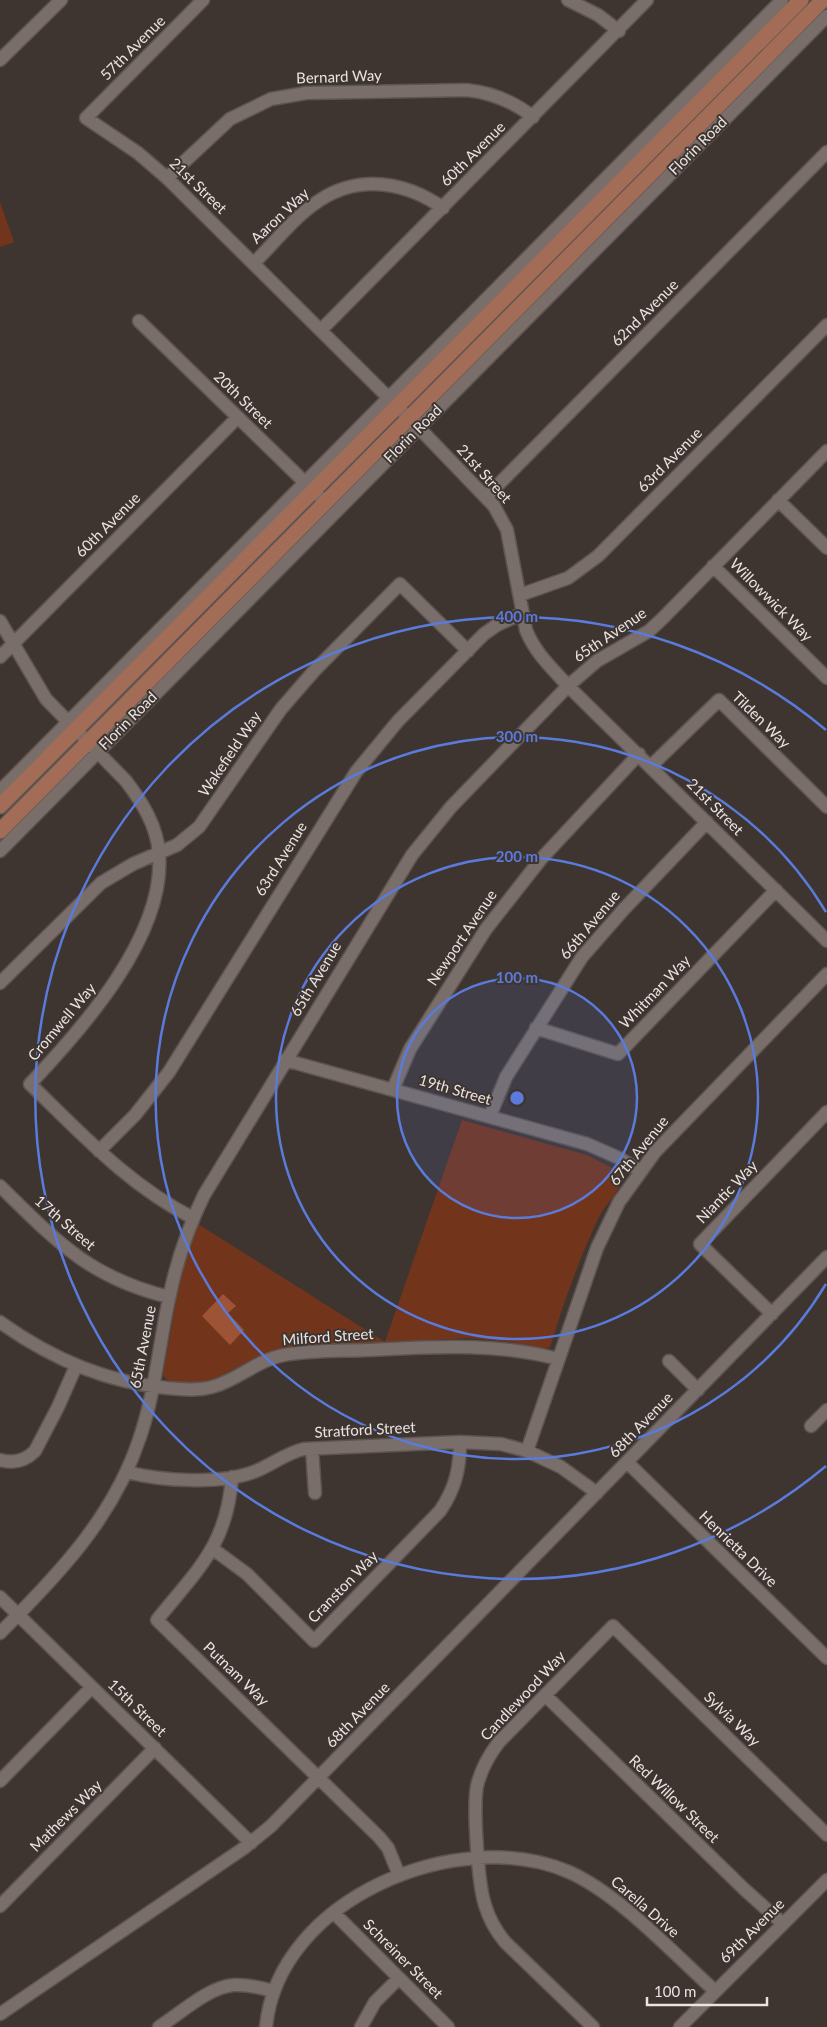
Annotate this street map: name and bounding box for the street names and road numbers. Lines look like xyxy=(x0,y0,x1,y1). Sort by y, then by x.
street label: 57th Avenue xyxy=(96,11,168,83)
street label: Bernard Way xyxy=(296,66,382,86)
street label: Florin Road xyxy=(664,112,730,178)
street label: 60th Avenue xyxy=(436,117,508,189)
street label: 21st Street xyxy=(166,154,232,217)
street label: Aaron Way xyxy=(246,184,312,247)
street label: 62nd Avenue xyxy=(607,275,682,349)
street label: 20th Street xyxy=(211,367,277,432)
street label: Florin Road xyxy=(379,400,445,466)
street label: 63rd Avenue xyxy=(633,423,705,495)
street label: 21st Street xyxy=(454,440,516,507)
street label: 60th Avenue xyxy=(71,488,143,560)
street label: Willowwick Way xyxy=(727,554,817,645)
street label: 65th Avenue xyxy=(570,603,649,665)
street label: Florin Road xyxy=(94,687,160,753)
street label: Tilden Way xyxy=(729,687,795,752)
street label: Wakefield Way xyxy=(194,707,264,799)
street label: 21st Street xyxy=(684,774,748,839)
street label: 63rd Avenue xyxy=(250,818,310,899)
street label: Newport Avenue xyxy=(423,886,500,989)
street label: 66th Avenue xyxy=(555,886,623,962)
street label: 65th Avenue xyxy=(286,938,345,1019)
street label: Whitman Way xyxy=(615,951,694,1031)
street label: Cromwell Way xyxy=(24,979,99,1064)
street label: 19th Street xyxy=(417,1070,494,1108)
street label: 67th Avenue xyxy=(605,1112,672,1189)
street label: Niantic Way xyxy=(692,1156,761,1226)
street label: 17th Street xyxy=(32,1191,100,1254)
street label: 65th Avenue xyxy=(125,1304,159,1390)
street label: Milford Street xyxy=(282,1324,375,1348)
street label: 68th Avenue xyxy=(605,1388,676,1461)
street label: Stratford Street xyxy=(314,1417,417,1441)
street label: Henrietta Drive xyxy=(696,1506,782,1590)
street label: Cranston Way xyxy=(303,1546,381,1626)
street label: Putnam Way xyxy=(200,1638,273,1709)
street label: Candlewood Way xyxy=(476,1647,569,1744)
street label: 15th Street xyxy=(105,1675,171,1740)
street label: 68th Avenue xyxy=(322,1678,393,1751)
street label: Sylvia Way xyxy=(701,1687,765,1750)
street label: Red Willow Street xyxy=(626,1751,724,1846)
street label: Mathews Way xyxy=(26,1775,105,1855)
street label: Carella Drive xyxy=(608,1872,684,1941)
street label: 69th Avenue xyxy=(715,1894,787,1966)
street label: Schreiner Street xyxy=(360,1915,448,2002)

